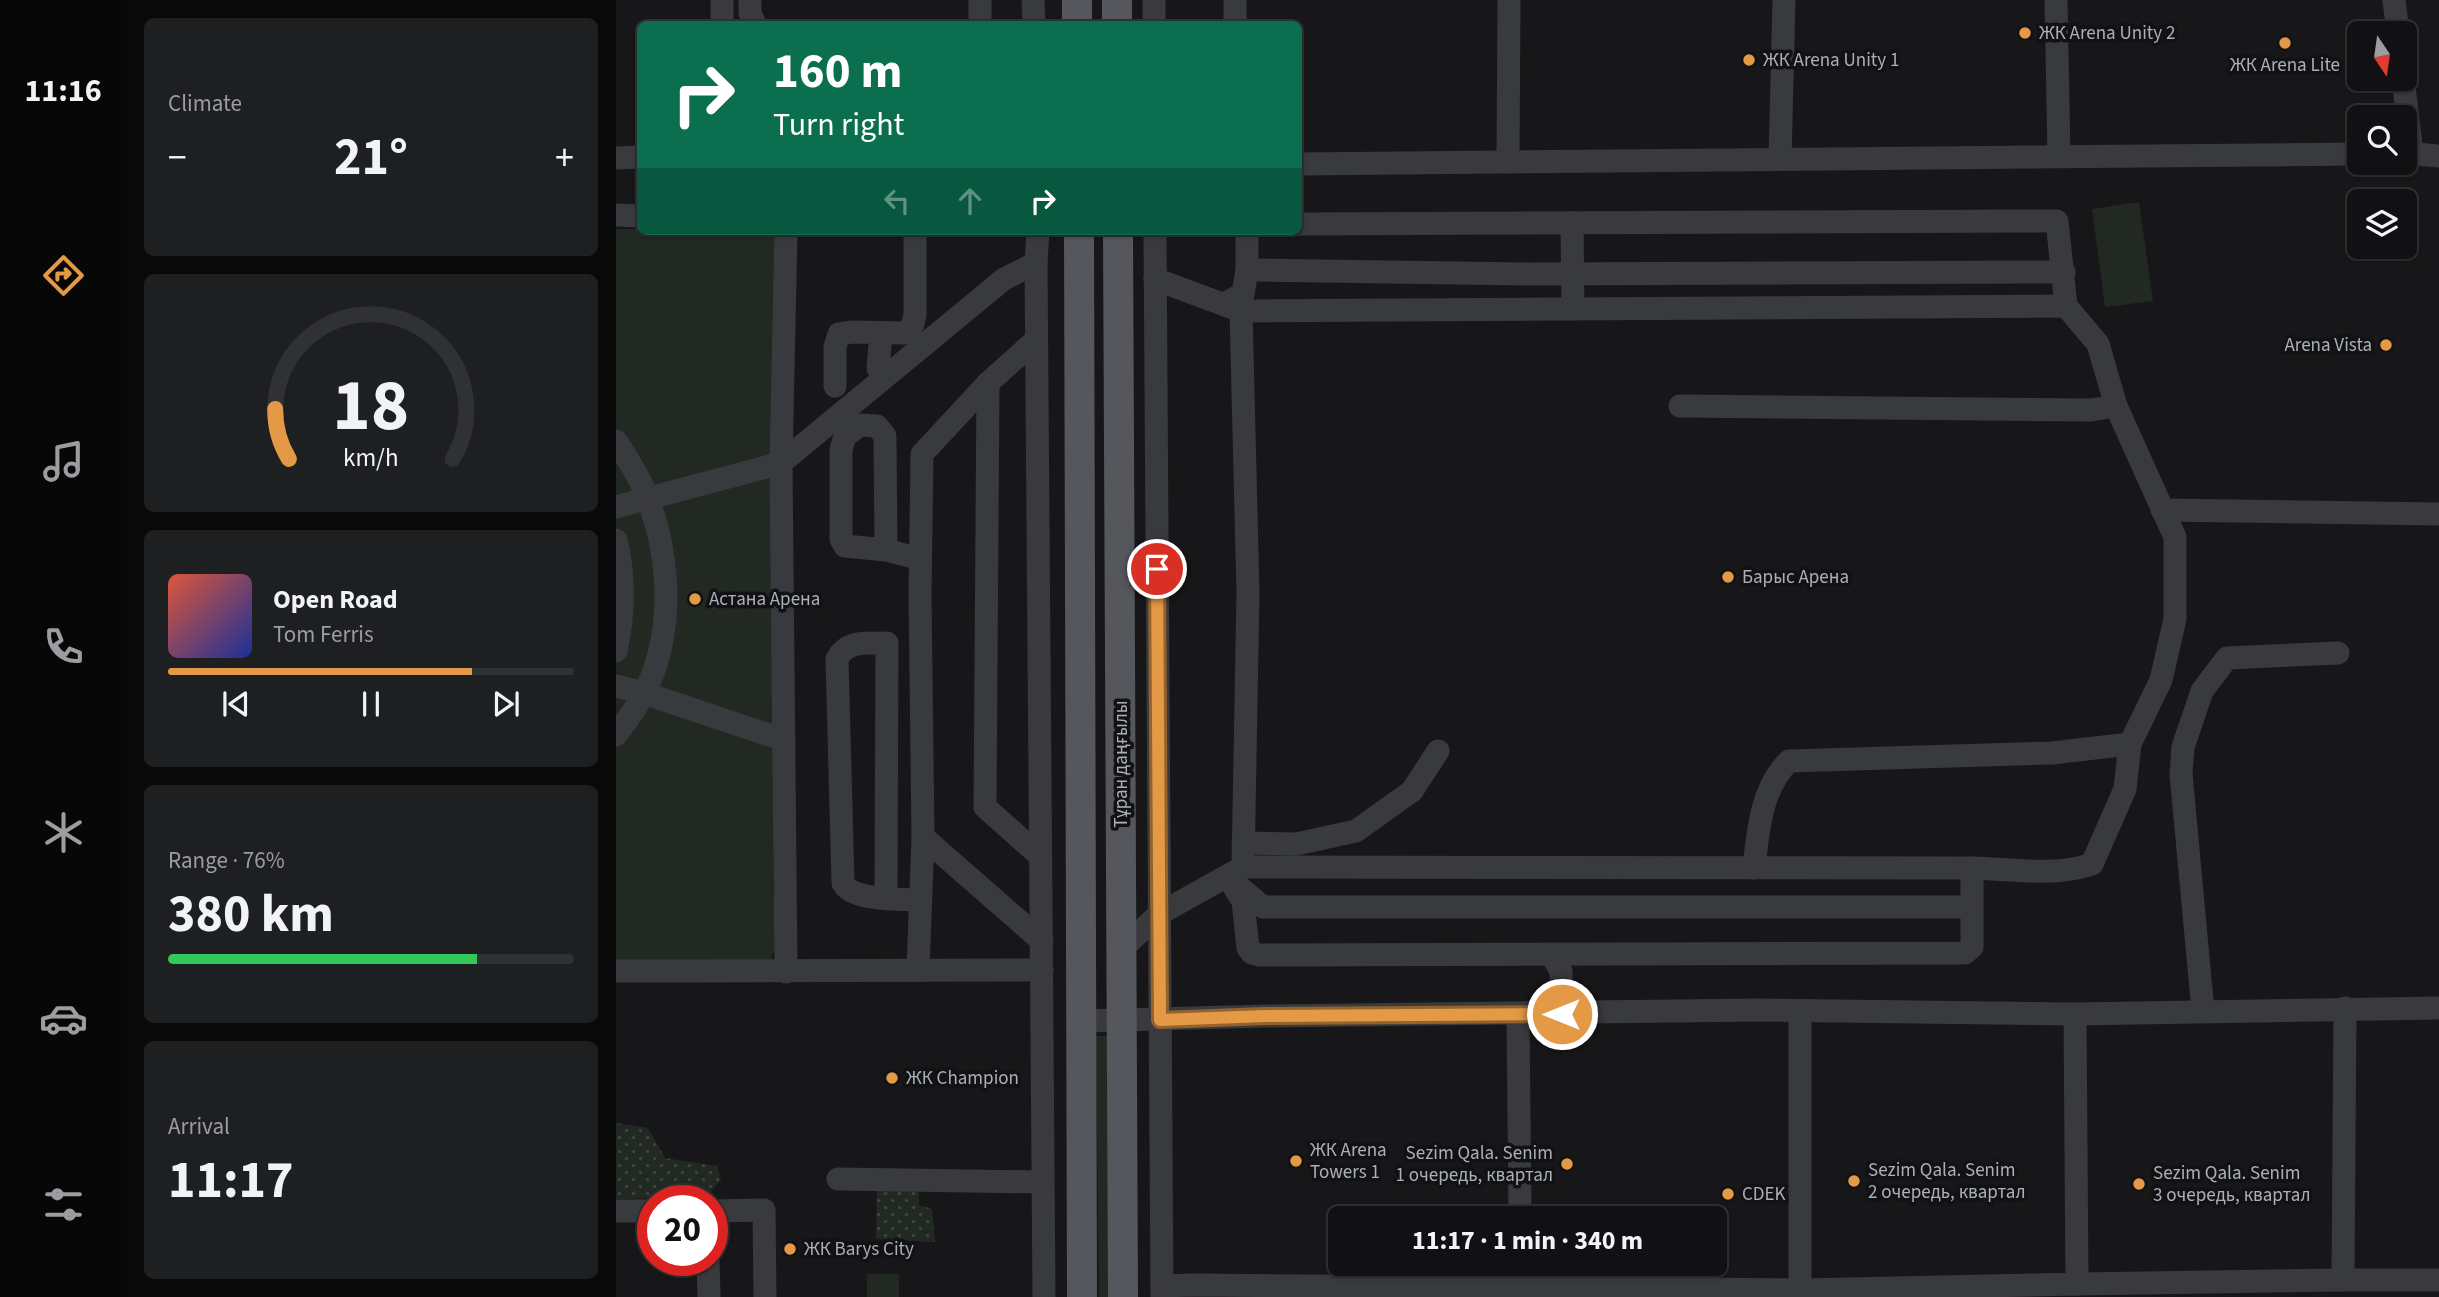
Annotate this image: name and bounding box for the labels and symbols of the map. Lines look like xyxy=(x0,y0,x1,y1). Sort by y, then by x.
place label: ЖК Arena Unity 2 xyxy=(2039,20,2175,47)
north arrow xyxy=(2347,21,2417,91)
marker: ЖК Arena Unity 2 xyxy=(2017,25,2033,41)
marker: ЖК Arena Lite xyxy=(2277,35,2293,51)
place label: ЖК Arena Unity 1 xyxy=(1763,47,1899,74)
marker: ЖК Arena Unity 1 xyxy=(1741,52,1757,68)
place label: ЖК Arena Lite xyxy=(2230,52,2340,79)
place label: Arena Vista xyxy=(2284,332,2372,359)
marker: Arena Vista xyxy=(2378,337,2394,353)
pin xyxy=(1127,539,1187,599)
place label: Барыс Арена xyxy=(1742,564,1849,591)
marker: Барыс Арена xyxy=(1720,569,1736,585)
place label: Астана Арена xyxy=(709,586,820,613)
marker: Астана Арена xyxy=(687,591,703,607)
street label: Тұран даңғылы xyxy=(1108,700,1135,828)
position arrow xyxy=(1525,977,1599,1051)
place label: ЖК Champion xyxy=(906,1065,1019,1092)
marker: ЖК Champion xyxy=(884,1070,900,1086)
place label: ЖК Arena Towers 1 xyxy=(1310,1137,1387,1186)
place label: Sezim Qala. Senim 1 очередь, квартал xyxy=(1396,1140,1553,1189)
marker: ЖК Arena Towers 1 xyxy=(1288,1153,1304,1169)
marker: Sezim Qala. Senim 1 очередь, квартал xyxy=(1559,1156,1575,1172)
place label: Sezim Qala. Senim 2 очередь, квартал xyxy=(1868,1157,2026,1206)
place label: Sezim Qala. Senim 3 очередь, квартал xyxy=(2153,1160,2311,1209)
marker: Sezim Qala. Senim 2 очередь, квартал xyxy=(1846,1173,1862,1189)
marker: Sezim Qala. Senim 3 очередь, квартал xyxy=(2131,1176,2147,1192)
place label: CDEK xyxy=(1742,1181,1786,1208)
speed limit sign: 20 xyxy=(637,1185,728,1276)
marker: CDEK xyxy=(1720,1186,1736,1202)
place label: ЖК Barys City xyxy=(804,1236,914,1263)
marker: ЖК Barys City xyxy=(782,1241,798,1257)

